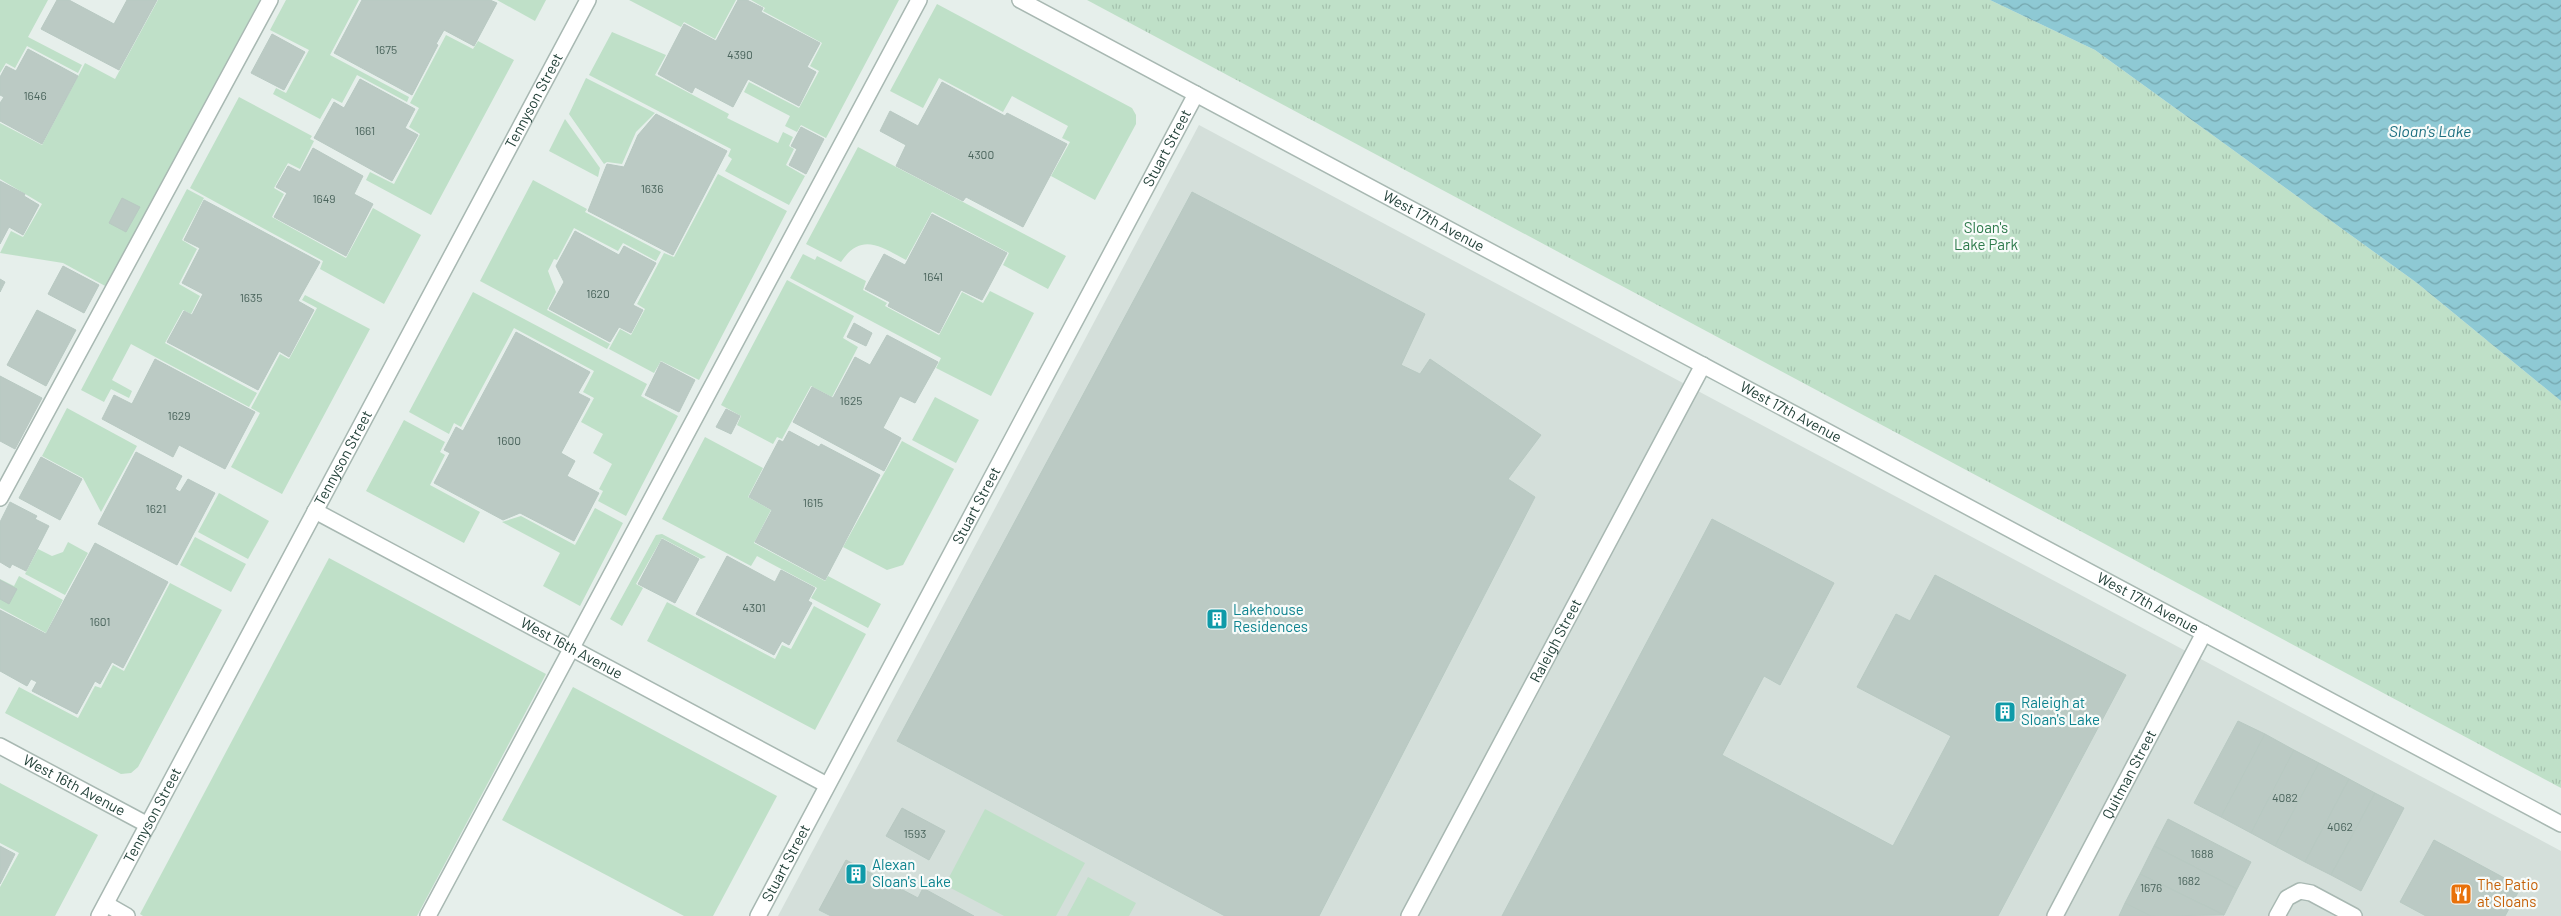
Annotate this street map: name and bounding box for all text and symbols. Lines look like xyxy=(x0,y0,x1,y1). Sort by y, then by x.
house number: 1675 xyxy=(375,42,397,56)
house number: 4390 xyxy=(727,47,753,61)
street label: Tennyson Street xyxy=(500,50,566,151)
house number: 1646 xyxy=(23,88,47,102)
street label: Stuart Street xyxy=(1138,106,1194,190)
water label: Sloan's Lake xyxy=(2389,121,2471,140)
house number: 1661 xyxy=(355,123,375,137)
house number: 4300 xyxy=(968,147,994,161)
house number: 1636 xyxy=(641,181,663,195)
street label: West 17th Avenue xyxy=(1380,186,1488,255)
house number: 1649 xyxy=(312,191,336,205)
park label: Sloan's Lake Park xyxy=(1954,218,2018,253)
house number: 1641 xyxy=(923,269,943,283)
house number: 1620 xyxy=(586,286,610,300)
house number: 1635 xyxy=(240,290,262,304)
street label: West 17th Avenue xyxy=(1737,377,1845,446)
house number: 1625 xyxy=(840,393,862,407)
street label: Tennyson Street xyxy=(310,407,375,508)
house number: 1629 xyxy=(167,408,191,422)
house number: 1600 xyxy=(497,433,521,447)
street label: Stuart Street xyxy=(948,463,1004,547)
house number: 1615 xyxy=(803,495,823,509)
house number: 1621 xyxy=(146,501,166,515)
street label: West 17th Avenue xyxy=(2094,568,2202,637)
street label: Raleigh Street xyxy=(1525,595,1585,685)
house number: 4301 xyxy=(742,600,766,614)
place label: Lakehouse Residences xyxy=(1233,600,1308,635)
building icon: Lakehouse Residences xyxy=(1205,607,1229,631)
street label: West 16th Avenue xyxy=(518,613,626,682)
house number: 1601 xyxy=(89,614,111,628)
place label: Raleigh at Sloan's Lake xyxy=(2021,693,2100,728)
building icon: Raleigh at Sloan's Lake xyxy=(1993,700,2017,724)
street label: Quitman Street xyxy=(2098,726,2159,822)
street label: West 16th Avenue xyxy=(20,750,129,819)
street label: Tennyson Street xyxy=(119,764,185,866)
house number: 4082 xyxy=(2272,790,2298,804)
house number: 4062 xyxy=(2327,819,2353,833)
street label: Stuart Street xyxy=(757,821,813,904)
house number: 1593 xyxy=(904,826,926,840)
house number: 1688 xyxy=(2191,846,2213,860)
place label: Alexan Sloan's Lake xyxy=(872,855,951,890)
building icon: Alexan Sloan's Lake xyxy=(844,862,868,886)
house number: 1682 xyxy=(2177,873,2201,887)
place label: The Patio at Sloans xyxy=(2477,875,2538,910)
house number: 1676 xyxy=(2140,880,2162,894)
restaurant icon: The Patio at Sloans xyxy=(2449,882,2473,906)

